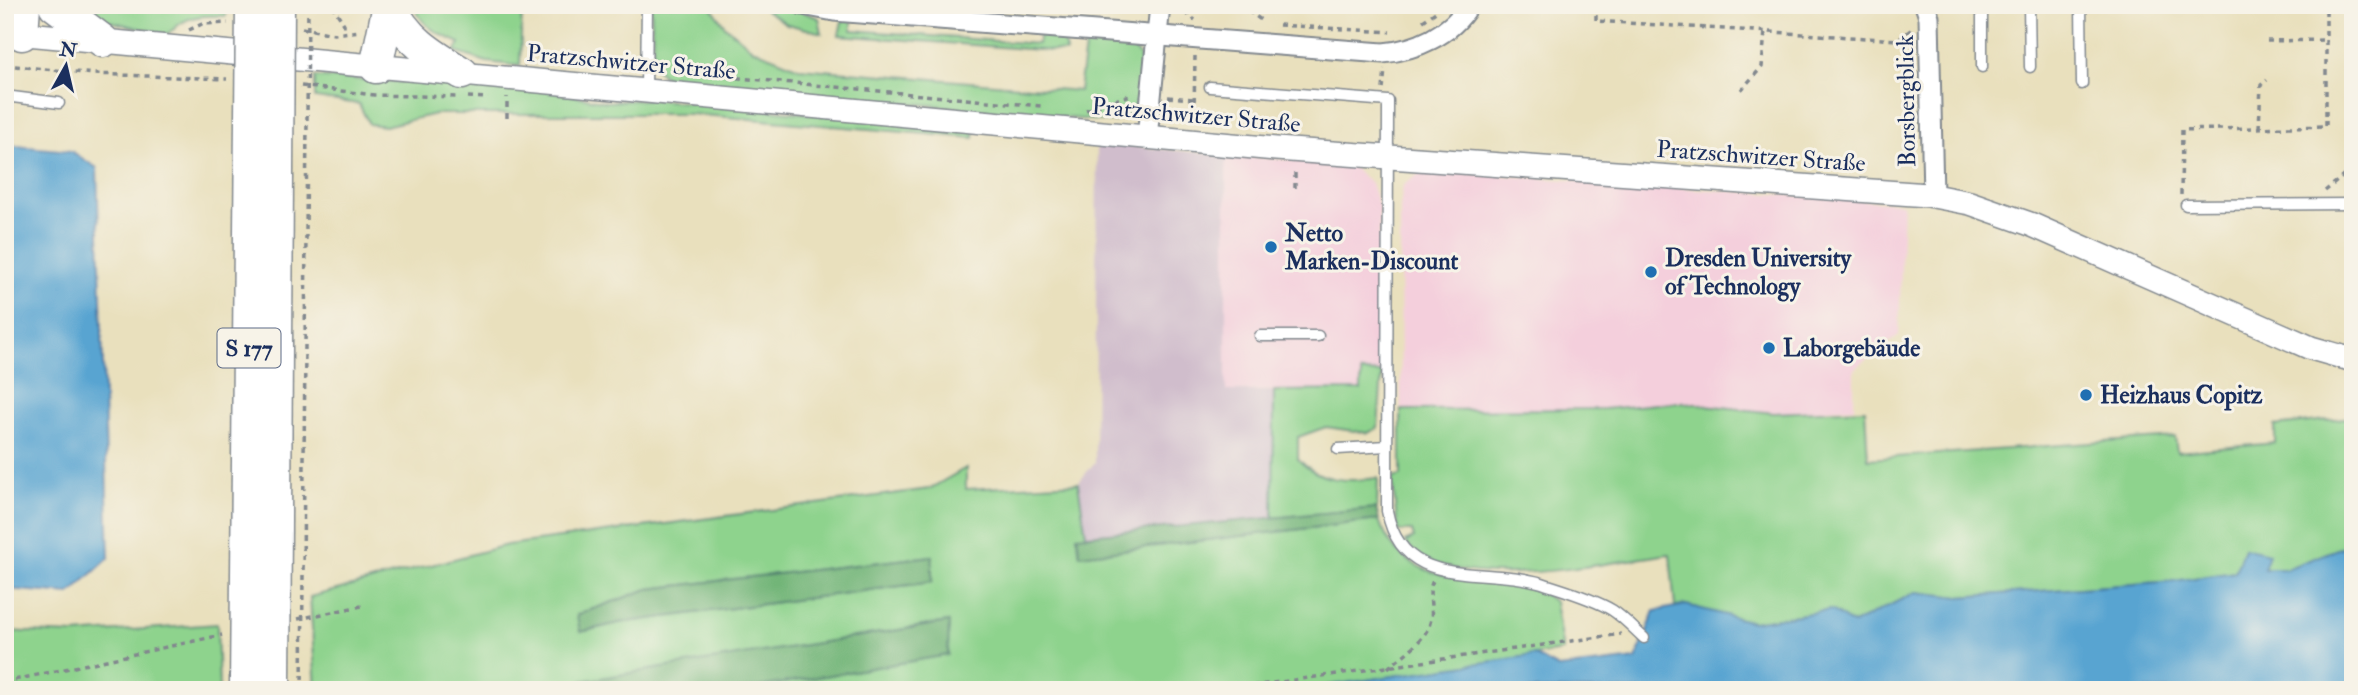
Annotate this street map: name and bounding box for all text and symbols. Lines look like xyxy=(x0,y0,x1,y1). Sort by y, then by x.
north arrow xyxy=(32,32,102,102)
street label: Borsbergblick xyxy=(1890,34,1923,167)
text: N xyxy=(57,37,79,63)
street label: Pratzschwitzer Straße xyxy=(525,38,737,87)
street label: Pratzschwitzer Straße xyxy=(1090,91,1302,140)
street label: Pratzschwitzer Straße xyxy=(1655,134,1867,179)
place label: Netto Marken-Discount xyxy=(1284,218,1458,277)
marker: Netto Marken-Discount xyxy=(1263,239,1279,255)
place label: Dresden University of Technology xyxy=(1665,243,1853,302)
marker: Dresden University of Technology xyxy=(1643,264,1659,280)
road number: S 177 xyxy=(218,328,280,368)
place label: Laborgebäude xyxy=(1783,333,1920,364)
marker: Laborgebäude xyxy=(1761,340,1777,356)
place label: Heizhaus Copitz xyxy=(2100,380,2263,411)
marker: Heizhaus Copitz xyxy=(2078,387,2094,403)

